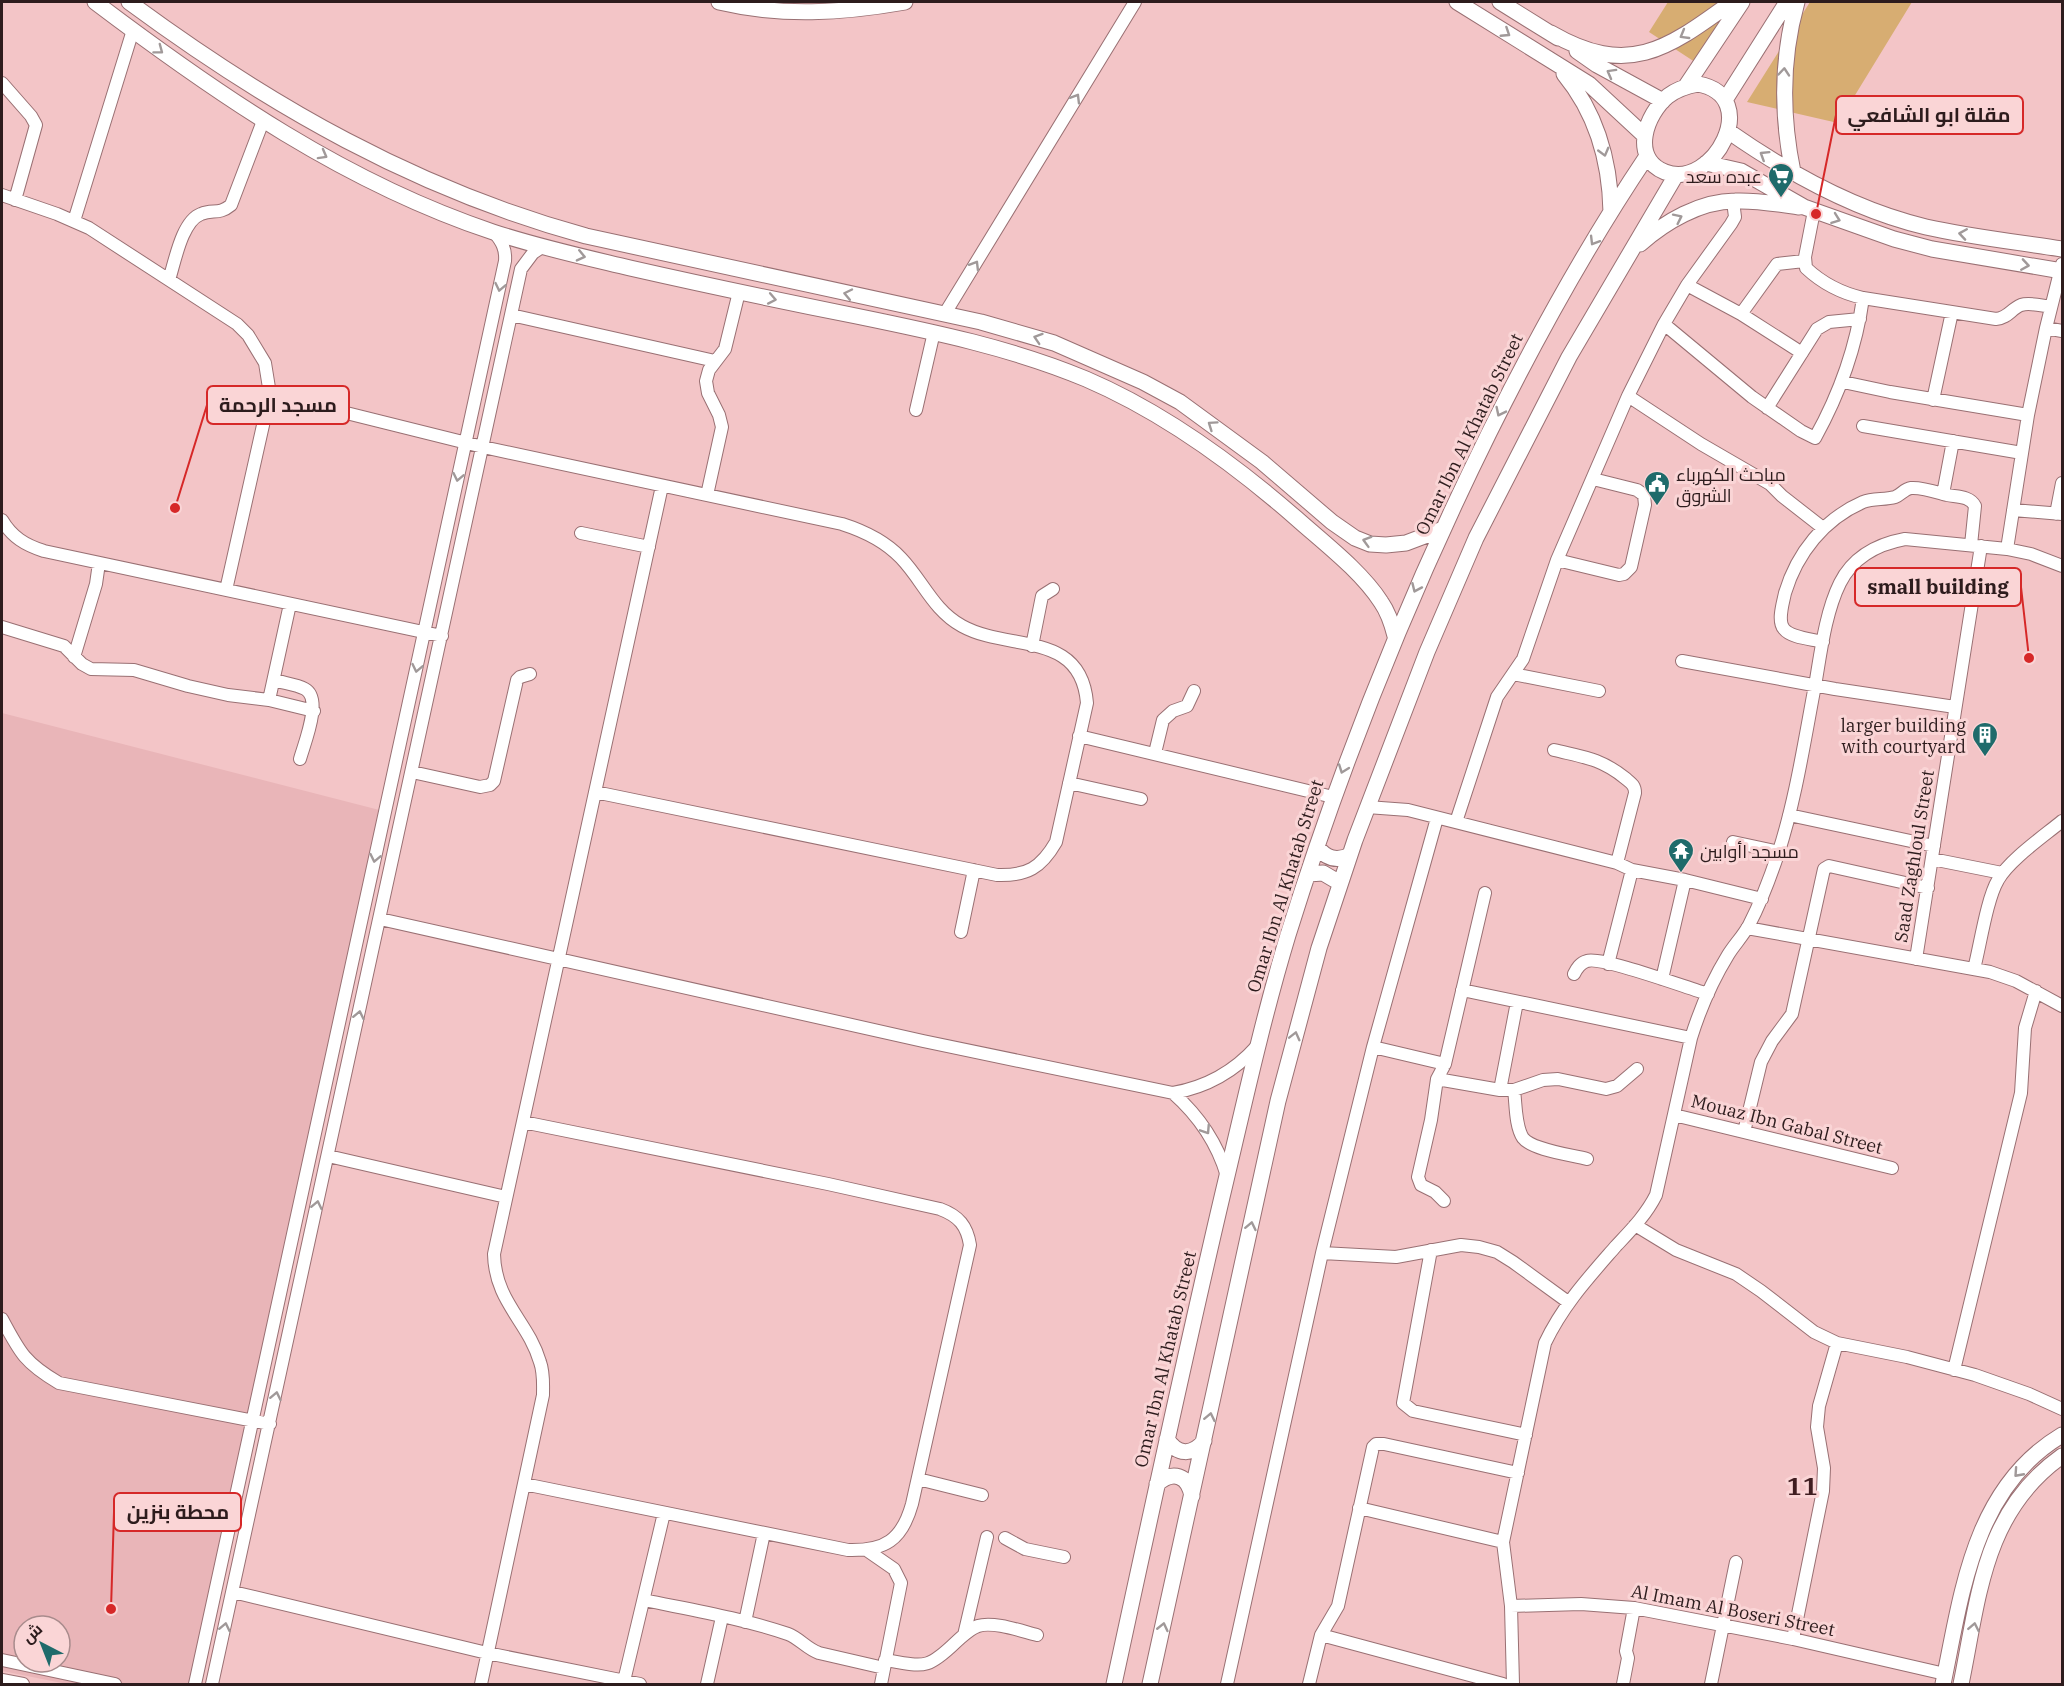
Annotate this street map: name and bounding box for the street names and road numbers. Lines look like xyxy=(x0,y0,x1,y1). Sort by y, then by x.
street label: Omar Ibn Al Khatab Street xyxy=(1410,329,1528,539)
street label: Saad Zaghloul Street xyxy=(1889,768,1939,944)
street label: Omar Ibn Al Khatab Street xyxy=(1242,777,1328,995)
street label: Mouaz Ibn Gabal Street xyxy=(1689,1089,1885,1159)
street label: Omar Ibn Al Khatab Street xyxy=(1129,1248,1201,1470)
street label: Al Imam Al Boseri Street xyxy=(1629,1579,1837,1641)

